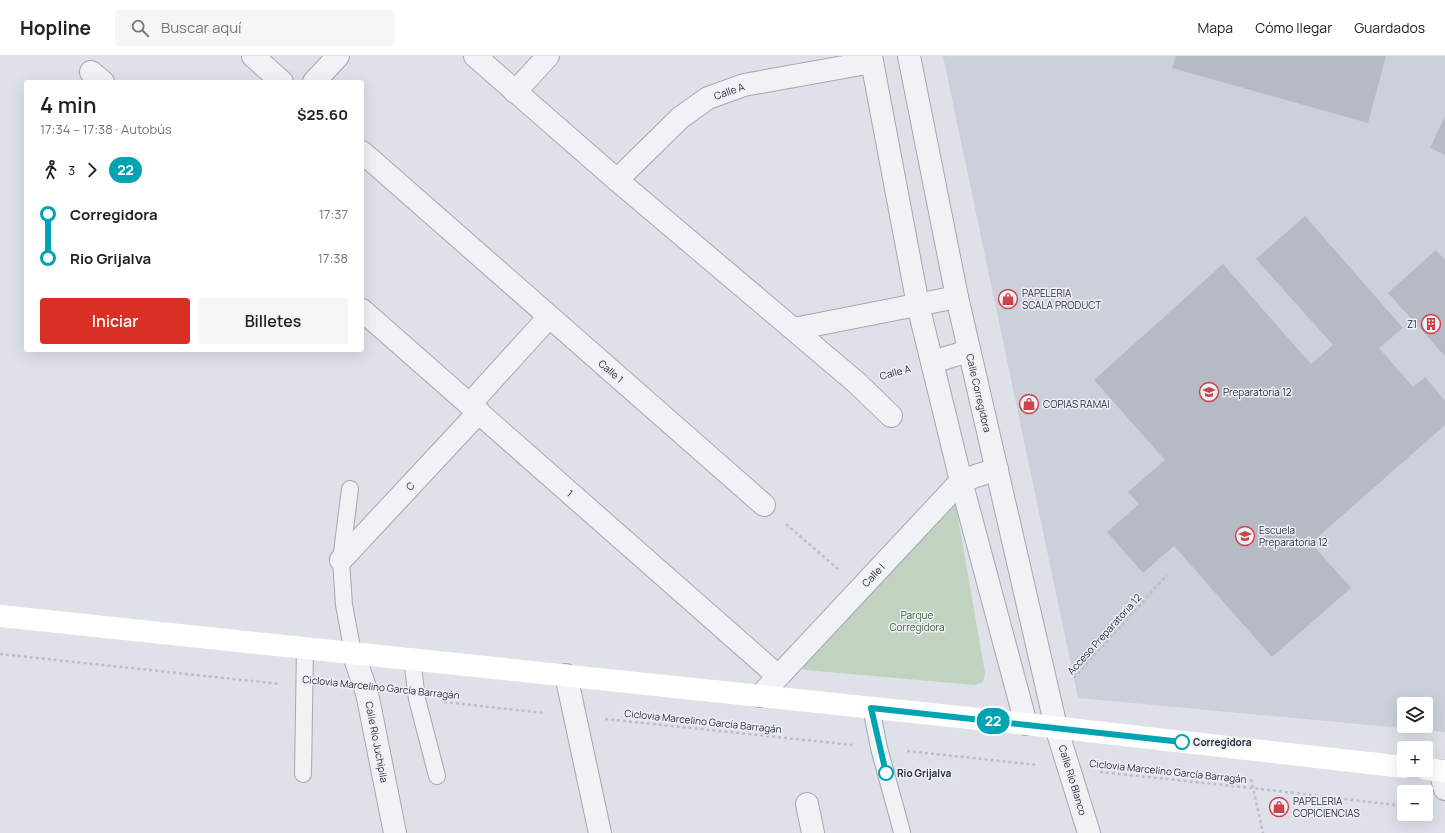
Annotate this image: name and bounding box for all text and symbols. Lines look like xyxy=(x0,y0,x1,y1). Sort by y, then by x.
search box xyxy=(115,10,395,46)
text: Hopline xyxy=(20,15,91,41)
icon: search xyxy=(129,17,151,39)
text: Buscar aquí xyxy=(161,17,242,38)
text: Mapa xyxy=(1198,18,1233,37)
text: Cómo llegar xyxy=(1255,18,1332,37)
text: Guardados xyxy=(1354,18,1425,37)
street label: Calle A xyxy=(712,79,747,103)
text: 4 min xyxy=(40,90,96,120)
text: $25.60 xyxy=(297,104,348,125)
text: 17:34 – 17:38 · Autobús xyxy=(40,120,172,138)
icon: walk xyxy=(40,159,62,181)
icon: forward xyxy=(81,159,103,181)
text: 22 xyxy=(117,160,134,179)
text: 3 xyxy=(68,161,75,179)
text: Corregidora xyxy=(70,204,158,225)
text: 17:37 xyxy=(319,205,348,223)
text: Rio Grijalva xyxy=(70,248,151,269)
text: 17:38 xyxy=(318,249,348,267)
place label: PAPELERIA SCALA PRODUCT xyxy=(1022,286,1101,312)
shop icon: PAPELERIA SCALA PRODUCT xyxy=(997,288,1019,310)
button: Iniciar xyxy=(40,298,190,344)
button: Billetes xyxy=(198,298,348,344)
building icon: Z1 xyxy=(1420,313,1442,335)
place label: Z1 xyxy=(1407,317,1417,331)
street label: Calle Corregidora xyxy=(963,352,995,434)
street label: Calle 1 xyxy=(595,356,627,386)
street label: Calle A xyxy=(878,361,913,383)
school or university icon: Preparatoria 12 xyxy=(1198,381,1220,403)
place label: Preparatoria 12 xyxy=(1223,385,1292,399)
shop icon: COPIAS RAMAI xyxy=(1018,393,1040,415)
place label: COPIAS RAMAI xyxy=(1043,397,1110,411)
street label: C xyxy=(402,479,418,493)
street label: 1 xyxy=(564,486,576,500)
place label: Escuela Preparatoria 12 xyxy=(1259,523,1328,549)
school or university icon: Escuela Preparatoria 12 xyxy=(1234,525,1256,547)
street label: Calle I xyxy=(858,560,888,590)
street label: Acceso Preparatoria 12 xyxy=(1064,590,1144,678)
park label: Parque Corregidora xyxy=(889,608,945,634)
street label: Ciclovia Marcelino García Barragán xyxy=(302,672,460,702)
map controls xyxy=(1397,697,1433,821)
button: layers xyxy=(1397,697,1433,733)
street label: Calle Río Juchipila xyxy=(362,700,392,784)
street label: Ciclovia Marcelino García Barragán xyxy=(624,706,782,736)
line badge: 22 xyxy=(975,708,1011,734)
text: 22 xyxy=(985,711,1001,730)
marker: Corregidora xyxy=(1174,734,1190,750)
place label: Corregidora xyxy=(1193,735,1252,749)
button: + xyxy=(1397,741,1433,777)
street label: Calle Río Blanco xyxy=(1056,743,1090,817)
street label: Ciclovia Marcelino García Barragán xyxy=(1089,756,1247,786)
marker: Rio Grijalva xyxy=(878,765,894,781)
place label: Rio Grijalva xyxy=(897,766,951,780)
button: − xyxy=(1397,785,1433,821)
place label: PAPELERIA COPICIENCIAS xyxy=(1293,794,1360,820)
shop icon: PAPELERIA COPICIENCIAS xyxy=(1268,796,1290,818)

